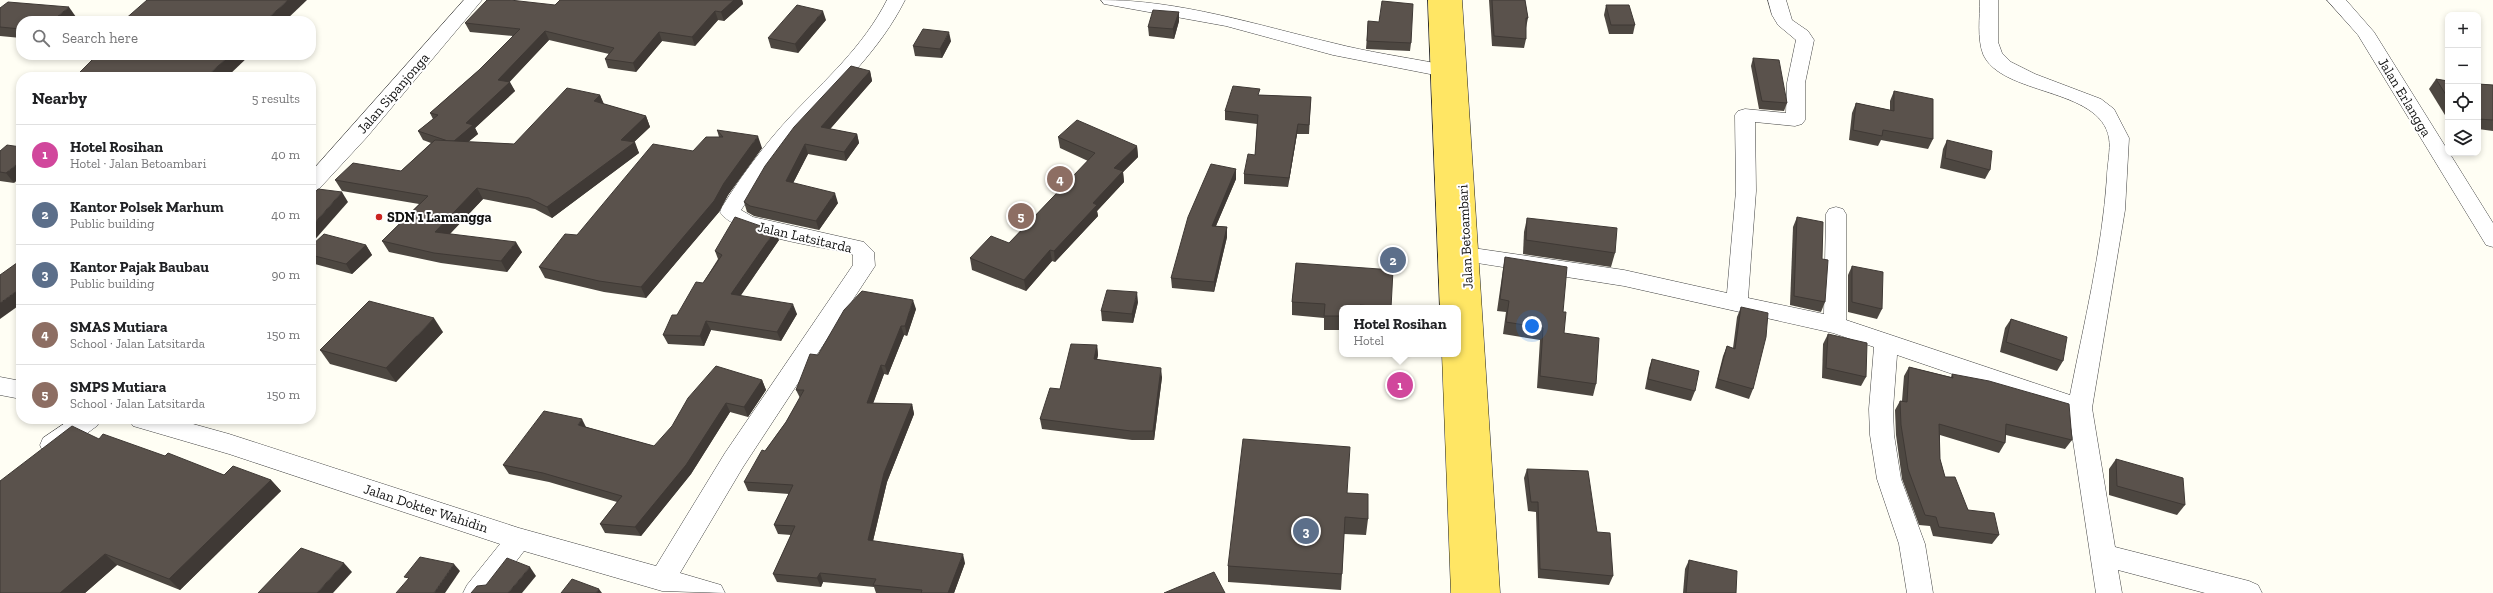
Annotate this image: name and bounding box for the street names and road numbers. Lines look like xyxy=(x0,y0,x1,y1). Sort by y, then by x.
street label: Jalan Sipanjonga xyxy=(354,49,433,137)
street label: Jalan Erlangga xyxy=(2374,55,2435,140)
street label: Jalan Betoambari xyxy=(1454,184,1477,290)
street label: Jalan Latsitarda xyxy=(756,218,854,257)
street label: Jalan Dokter Wahidin xyxy=(362,480,490,537)

